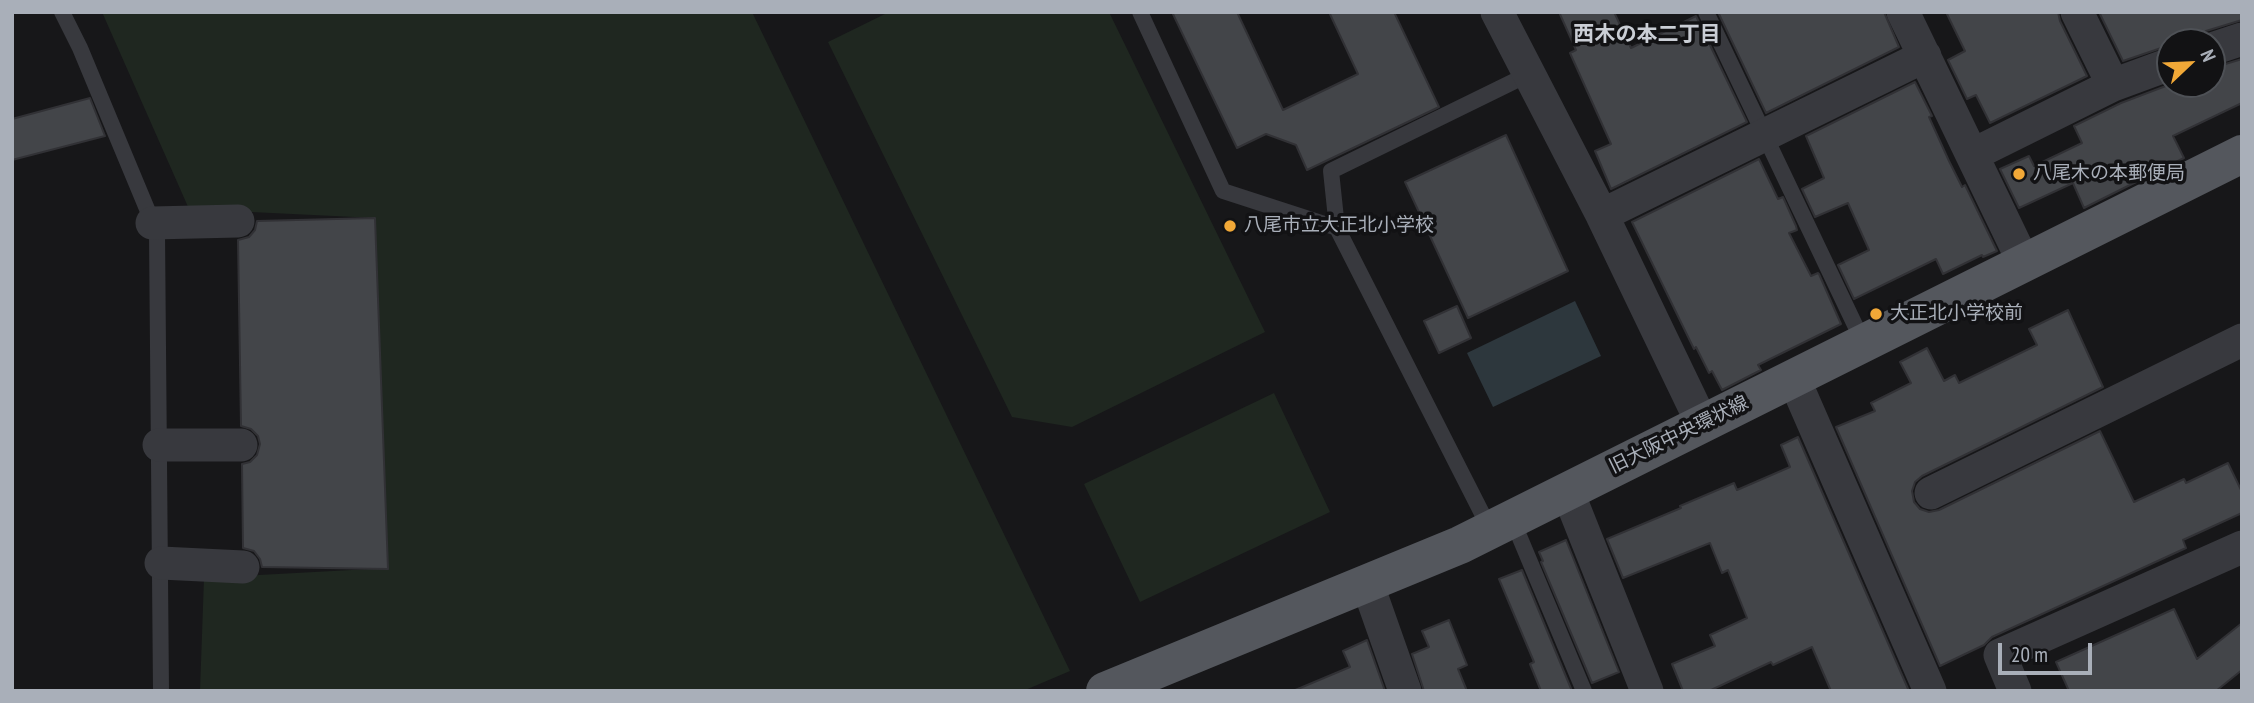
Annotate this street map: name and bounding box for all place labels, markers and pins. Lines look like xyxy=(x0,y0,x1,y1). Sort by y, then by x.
place label: 八尾木の本郵便局 xyxy=(2033,163,2185,185)
marker: 八尾木の本郵便局 xyxy=(2011,166,2027,182)
place label: 八尾市立大正北小学校 xyxy=(1244,215,1434,237)
marker: 八尾市立大正北小学校 xyxy=(1222,218,1238,234)
place label: 大正北小学校前 xyxy=(1890,303,2023,325)
marker: 大正北小学校前 xyxy=(1868,306,1884,322)

